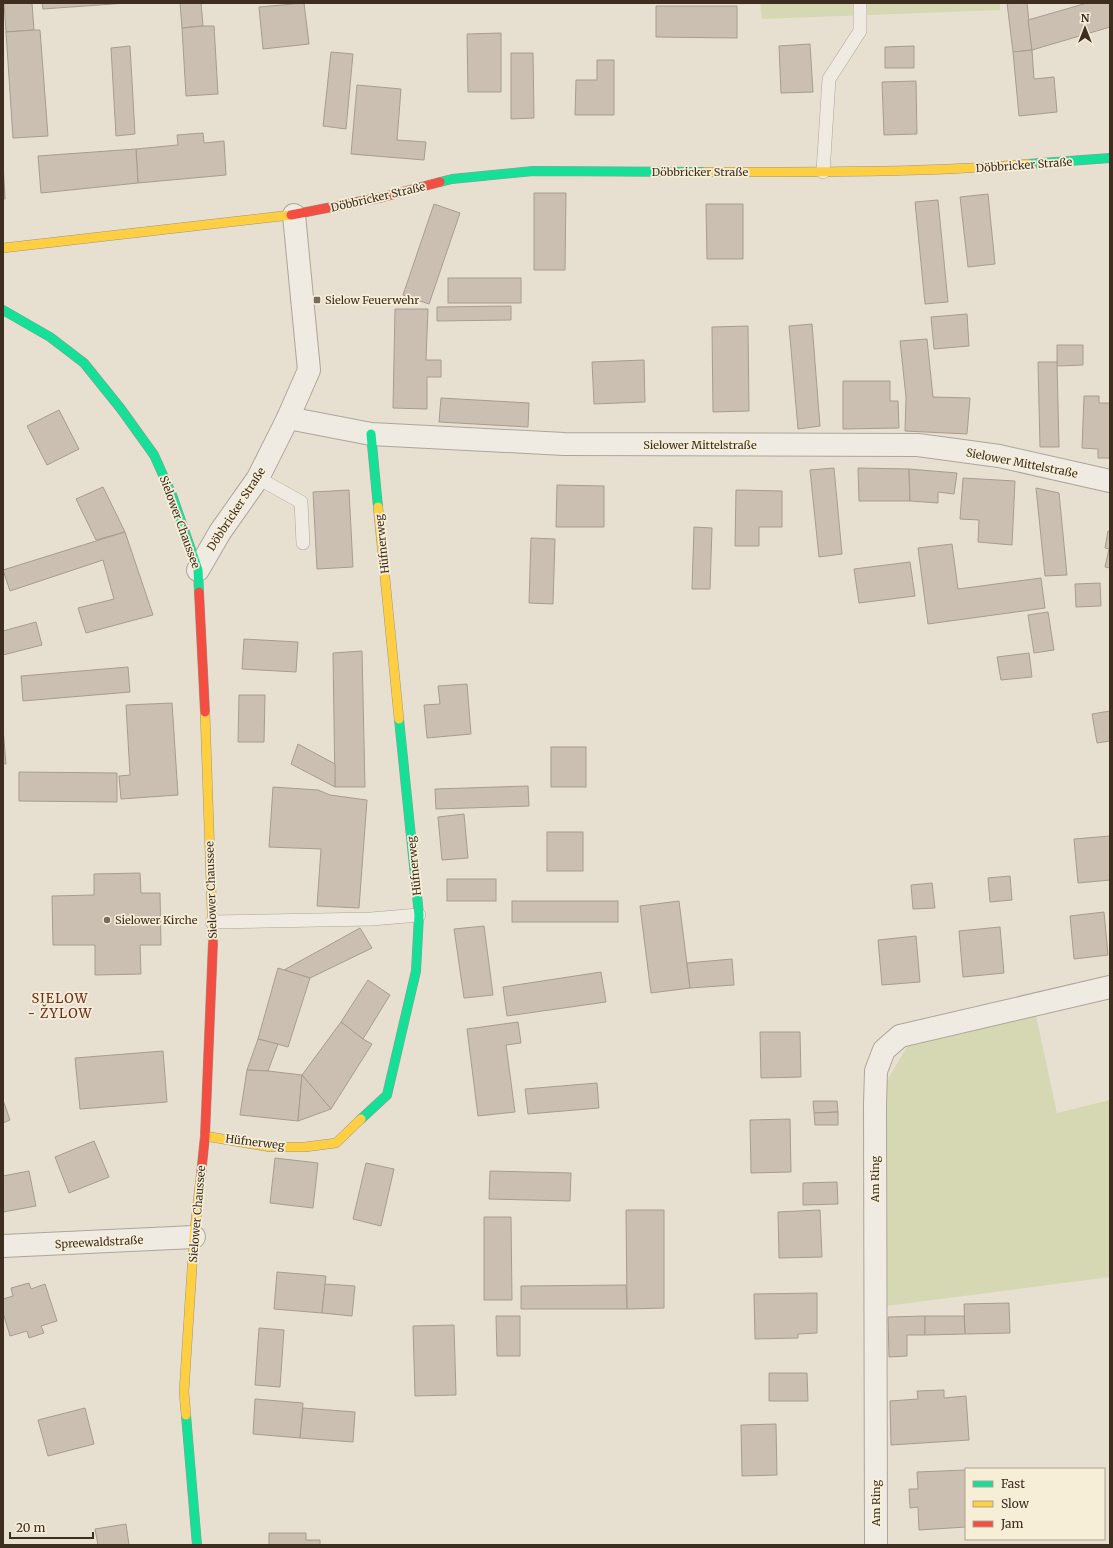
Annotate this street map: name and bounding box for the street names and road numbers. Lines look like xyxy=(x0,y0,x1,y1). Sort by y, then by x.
street label: Döbbricker Straße xyxy=(975,155,1073,175)
street label: Döbbricker Straße xyxy=(652,165,749,179)
street label: Döbbricker Straße xyxy=(329,179,427,215)
street label: Sielower Mittelstraße xyxy=(643,438,757,452)
street label: Sielower Mittelstraße xyxy=(965,445,1079,481)
street label: Döbbricker Straße xyxy=(204,464,268,553)
street label: Sielower Chaussee xyxy=(157,474,203,570)
street label: Hüfnerweg xyxy=(372,513,392,574)
street label: Hüfnerweg xyxy=(404,835,424,896)
street label: Sielower Chaussee xyxy=(202,841,220,939)
street label: Hüfnerweg xyxy=(225,1131,286,1153)
street label: Am Ring xyxy=(868,1155,882,1203)
street label: Sielower Chaussee xyxy=(186,1165,208,1263)
street label: Spreewaldstraße xyxy=(54,1233,144,1251)
street label: Am Ring xyxy=(869,1479,883,1527)

